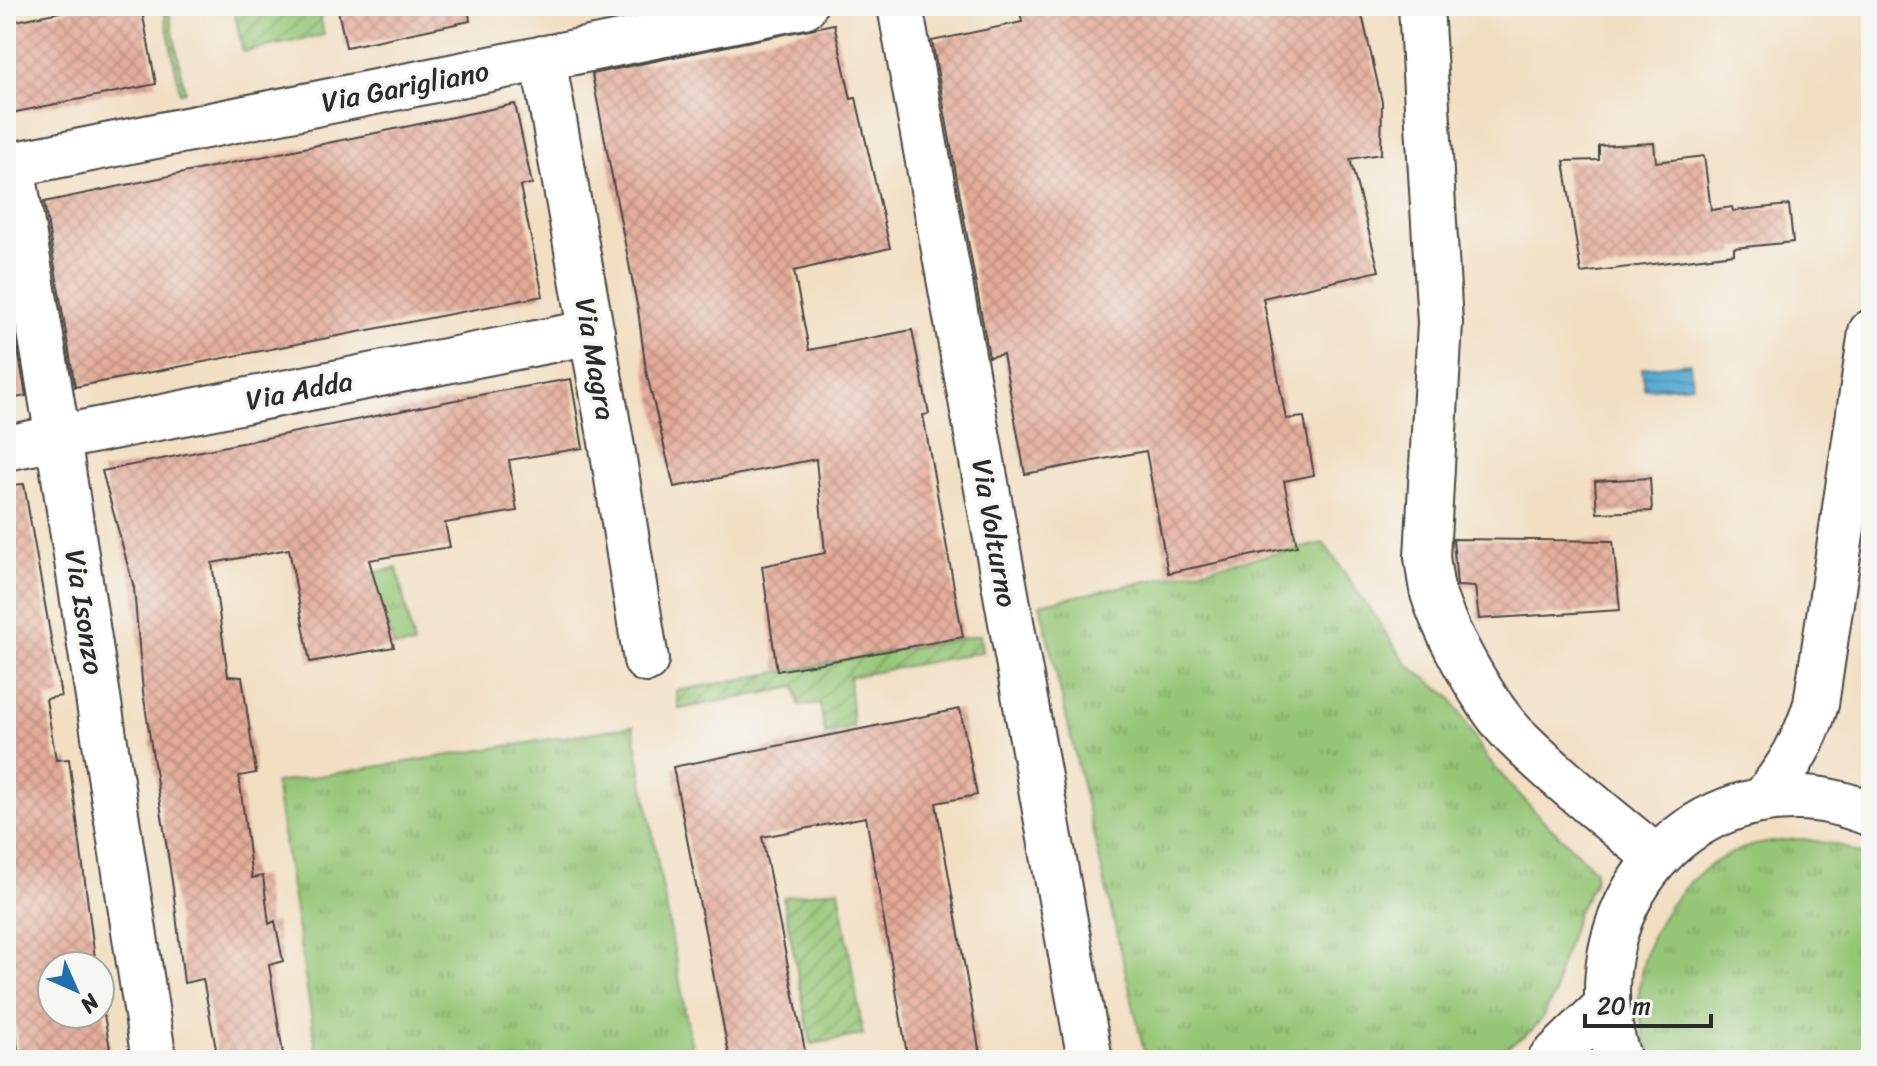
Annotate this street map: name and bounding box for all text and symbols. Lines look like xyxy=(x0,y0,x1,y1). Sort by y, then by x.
street label: Via Garigliano xyxy=(317,46,493,127)
street label: Via Magra xyxy=(561,294,630,424)
street label: Via Adda xyxy=(242,356,357,425)
street label: Via Volturno xyxy=(957,455,1032,611)
street label: Via Isonzo xyxy=(50,546,119,678)
north arrow xyxy=(36,950,116,1030)
scale bar xyxy=(1585,978,1711,1028)
text: N xyxy=(70,984,110,1023)
text: 20 m xyxy=(1597,985,1651,1027)

